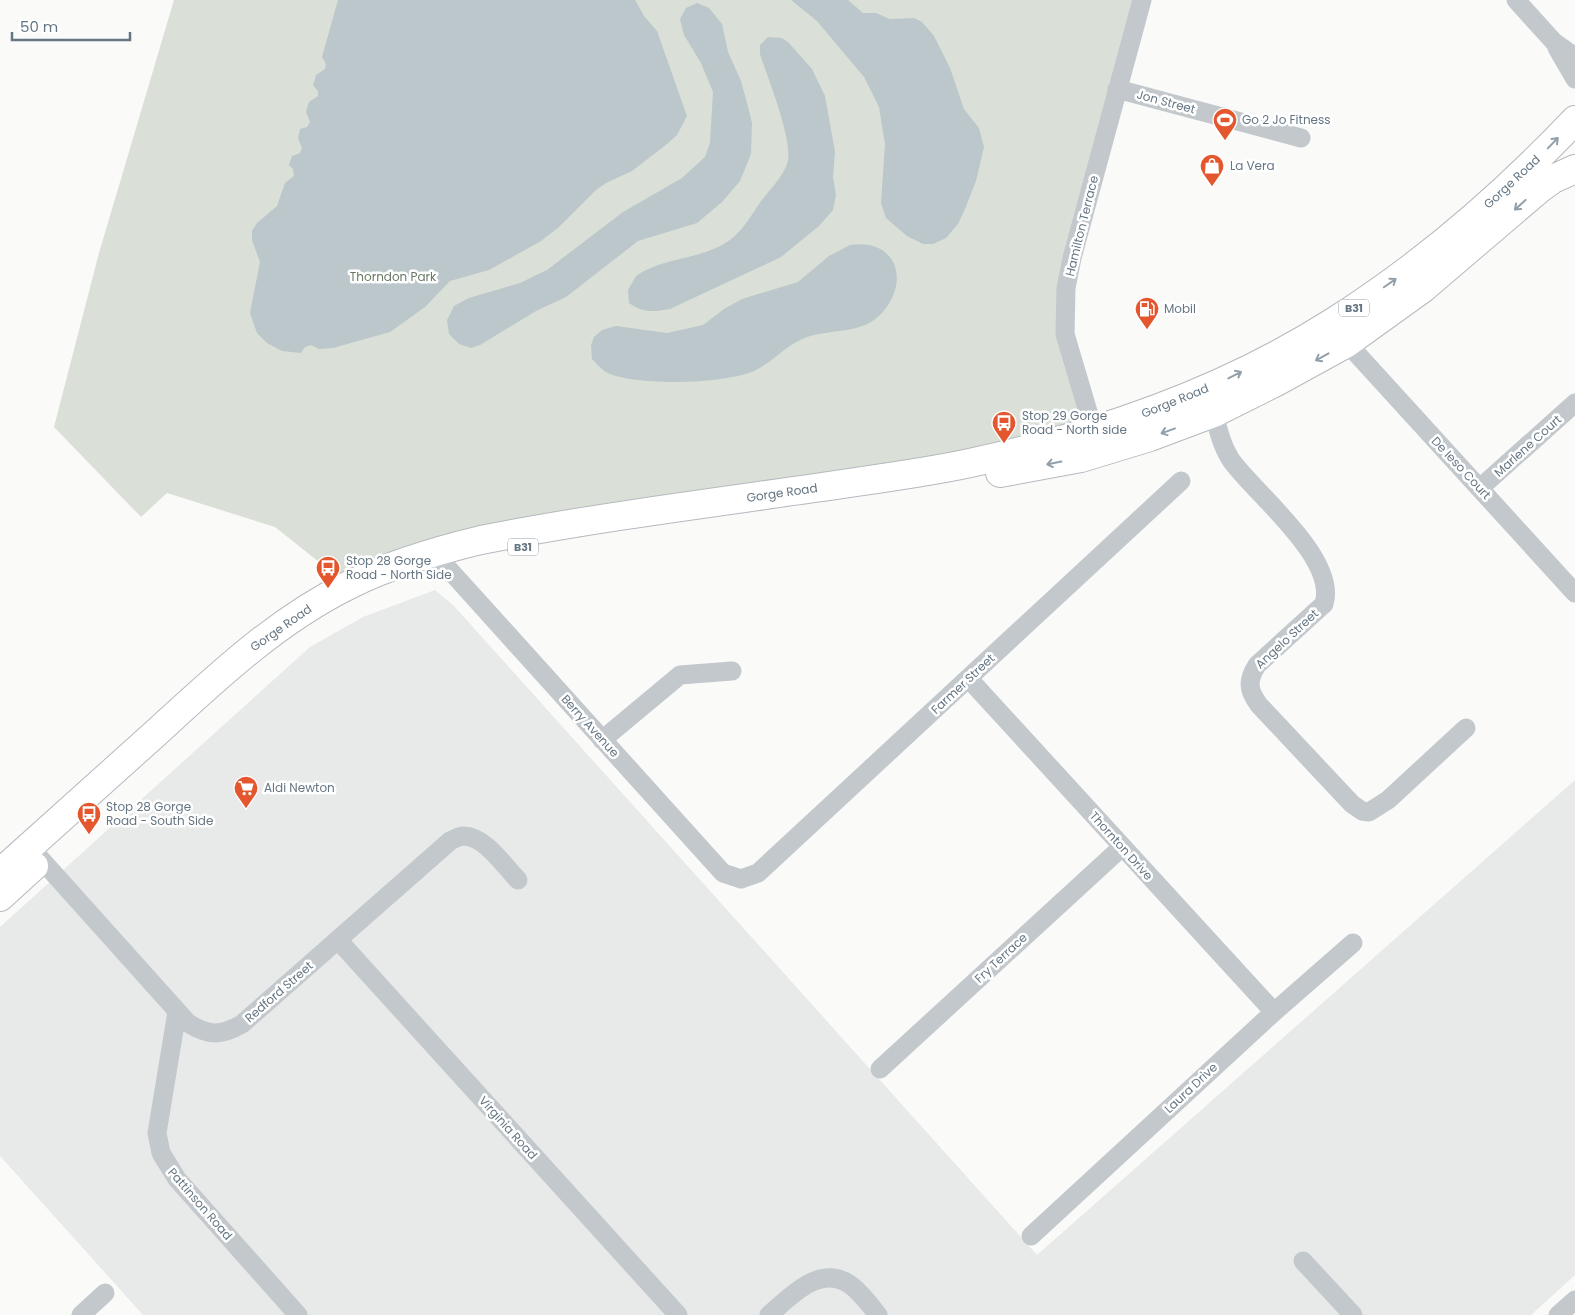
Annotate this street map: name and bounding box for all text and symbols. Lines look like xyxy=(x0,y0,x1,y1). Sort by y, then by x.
scale bar xyxy=(12,10,130,42)
text: 50 m xyxy=(20,16,58,37)
street label: Jon Street xyxy=(1135,86,1197,118)
sports icon: Go 2 Jo Fitness xyxy=(1212,107,1238,141)
place label: Go 2 Jo Fitness xyxy=(1242,111,1331,128)
one-way arrow xyxy=(1547,137,1559,150)
street label: Gorge Road xyxy=(1480,151,1544,212)
shop icon: La Vera xyxy=(1199,153,1225,187)
place label: La Vera xyxy=(1230,157,1275,174)
street label: Hamilton Terrace xyxy=(1061,174,1102,278)
one-way arrow xyxy=(1514,199,1527,211)
park label: Thorndon Park xyxy=(350,268,437,285)
one-way arrow xyxy=(1383,278,1397,288)
fuel station icon: Mobil xyxy=(1134,296,1160,330)
place label: Mobil xyxy=(1164,300,1196,317)
road number: B31 xyxy=(1339,300,1369,316)
one-way arrow xyxy=(1315,352,1330,362)
one-way arrow xyxy=(1228,370,1243,380)
street label: Gorge Road xyxy=(1139,379,1211,422)
place label: Stop 29 Gorge Road - North side xyxy=(1022,407,1127,438)
bus stop icon: Stop 29 Gorge Road - North side xyxy=(991,410,1017,444)
street label: Marlene Court xyxy=(1490,411,1565,480)
one-way arrow xyxy=(1161,426,1176,436)
street label: De Ieso Court xyxy=(1428,433,1495,503)
one-way arrow xyxy=(1046,459,1062,469)
street label: Gorge Road xyxy=(745,479,818,506)
road number: B31 xyxy=(508,538,538,556)
place label: Stop 28 Gorge Road - North Side xyxy=(346,552,452,583)
bus stop icon: Stop 28 Gorge Road - North Side xyxy=(315,555,341,589)
street label: Gorge Road xyxy=(247,600,315,655)
street label: Angelo Street xyxy=(1251,605,1322,672)
street label: Farmer Street xyxy=(927,650,998,718)
street label: Berry Avenue xyxy=(558,691,623,761)
supermarket icon: Aldi Newton xyxy=(233,775,259,809)
place label: Aldi Newton xyxy=(264,779,335,796)
place label: Stop 28 Gorge Road - South Side xyxy=(106,798,213,829)
bus stop icon: Stop 28 Gorge Road - South Side xyxy=(76,801,102,835)
street label: Thornton Drive xyxy=(1086,808,1157,884)
street label: Fry Terrace xyxy=(971,929,1031,986)
street label: Redford Street xyxy=(241,957,316,1026)
street label: Laura Drive xyxy=(1160,1059,1221,1117)
street label: Virginia Road xyxy=(475,1092,541,1163)
street label: Pattinson Road xyxy=(164,1164,236,1243)

